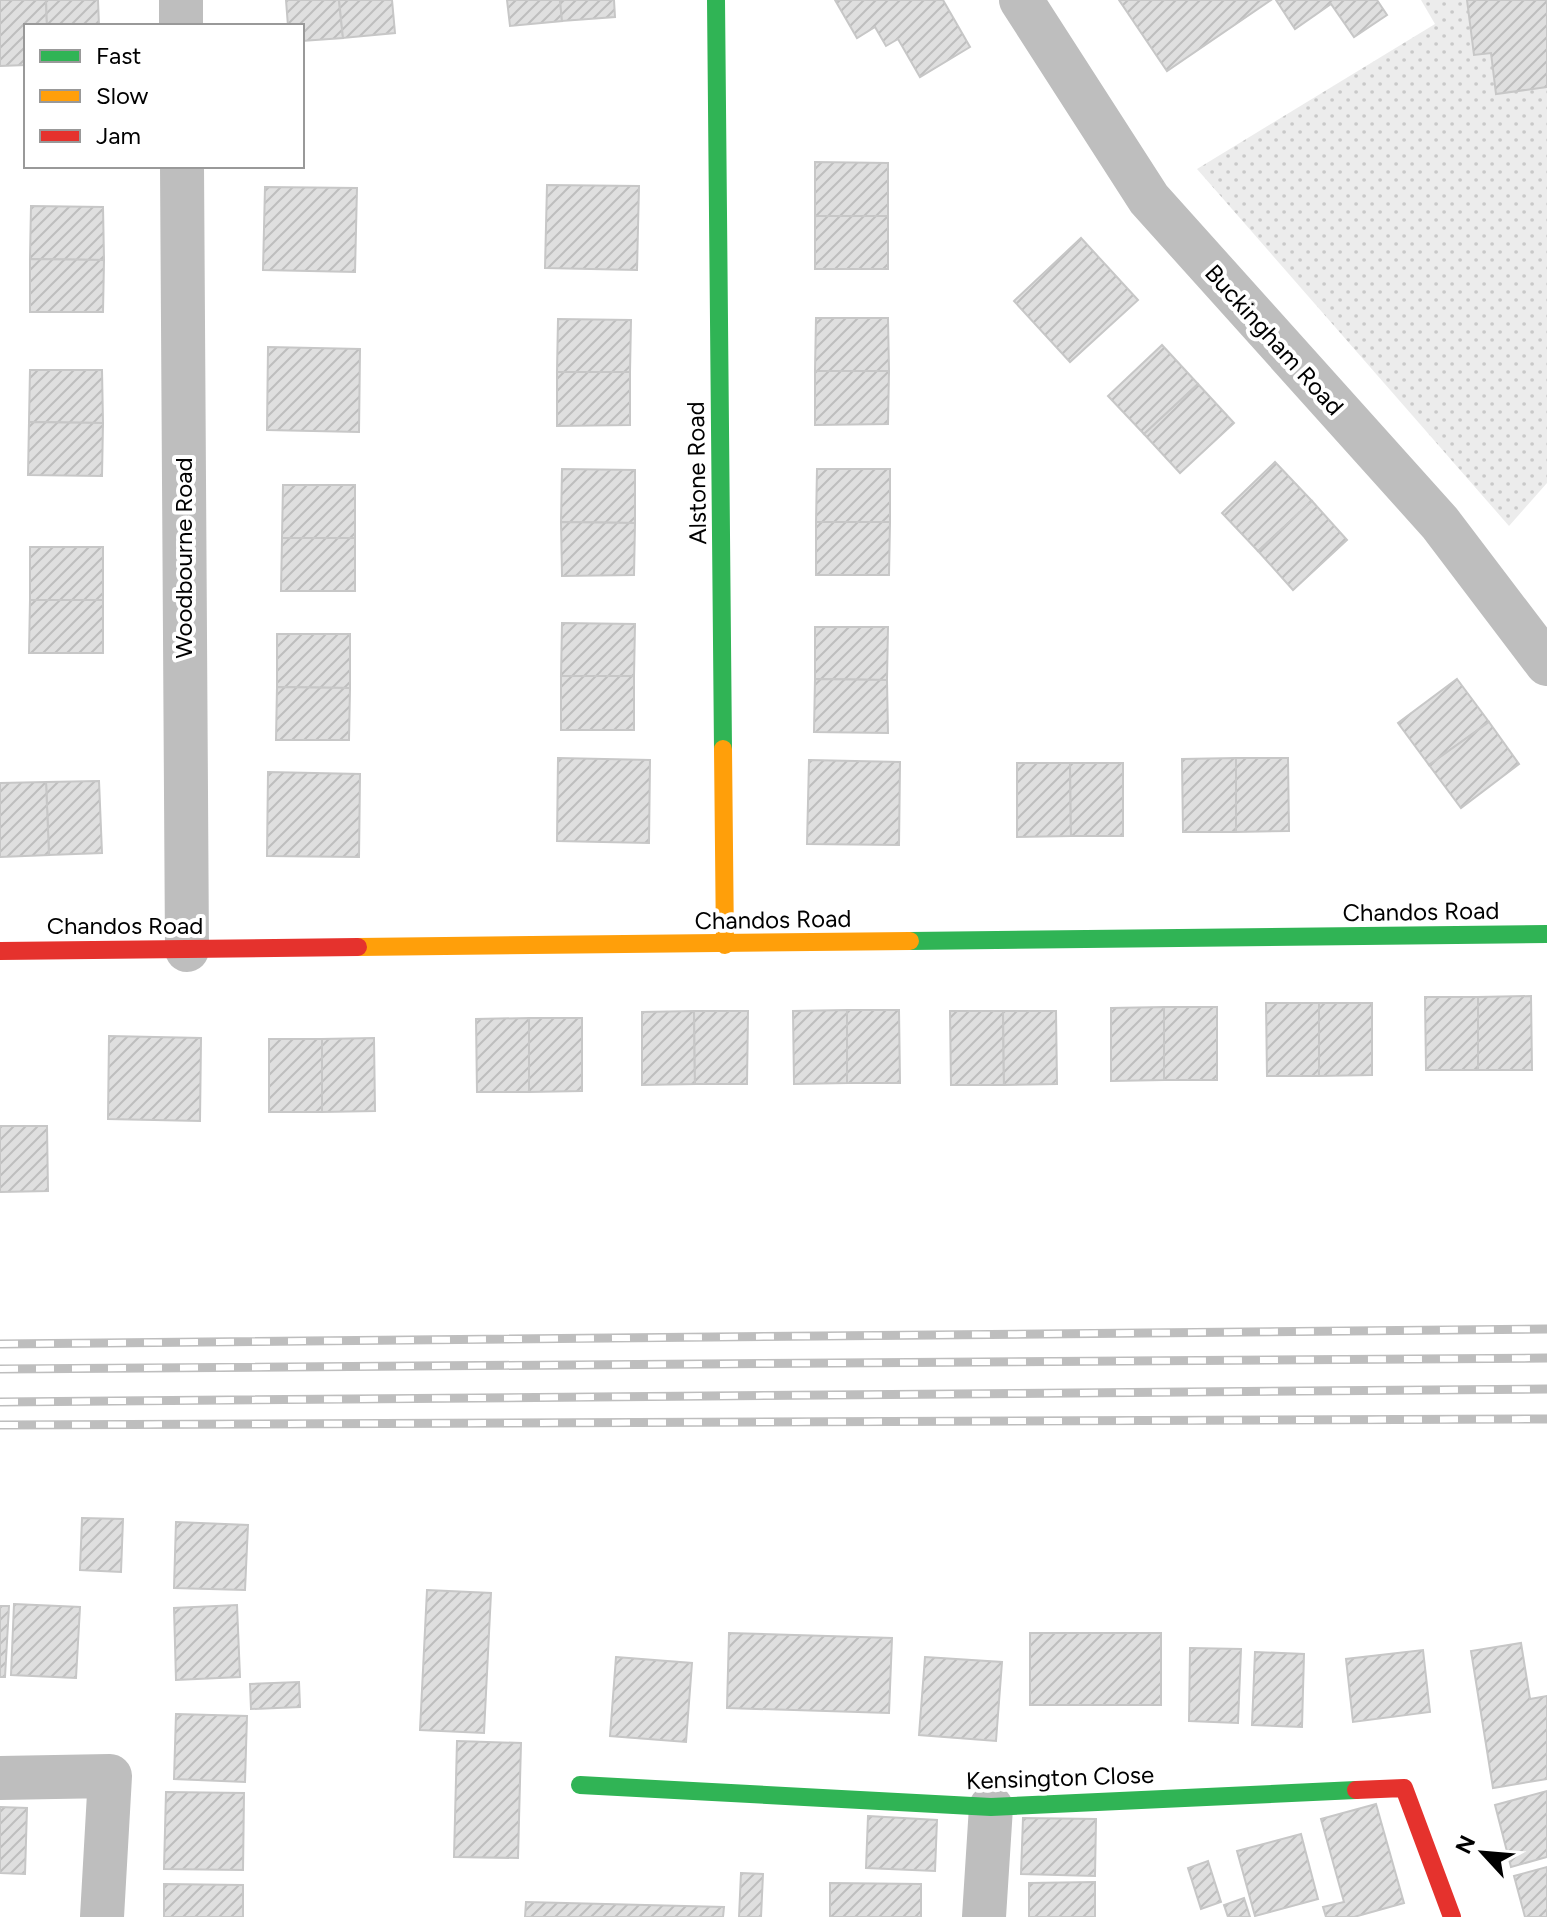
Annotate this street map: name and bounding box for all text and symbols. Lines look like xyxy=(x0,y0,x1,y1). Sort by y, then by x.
legend xyxy=(24,24,304,168)
text: Fast xyxy=(96,41,141,70)
text: Slow xyxy=(96,81,149,110)
text: Jam xyxy=(96,121,141,150)
street label: Buckingham Road xyxy=(1199,258,1350,421)
street label: Alstone Road xyxy=(681,401,712,545)
street label: Woodbourne Road xyxy=(169,457,198,659)
street label: Chandos Road xyxy=(1342,896,1500,927)
street label: Chandos Road xyxy=(694,904,852,935)
street label: Chandos Road xyxy=(47,911,203,940)
street label: Kensington Close xyxy=(965,1760,1155,1795)
north arrow xyxy=(1443,1813,1523,1893)
text: N xyxy=(1450,1831,1481,1858)

